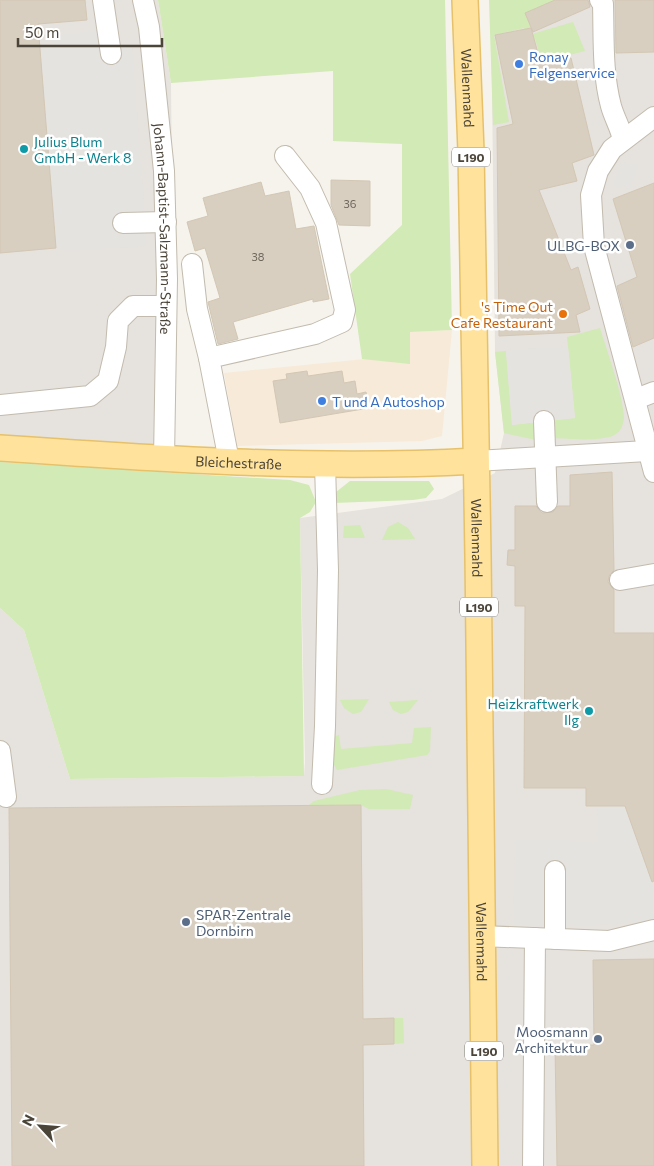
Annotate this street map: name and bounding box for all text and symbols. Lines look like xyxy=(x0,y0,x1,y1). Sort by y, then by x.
scale bar xyxy=(18,15,161,47)
text: 50 m xyxy=(25,23,59,41)
street label: Wallenmahd xyxy=(458,48,479,128)
place label: Ronay Felgenservice xyxy=(529,48,615,81)
marker: Ronay Felgenservice xyxy=(513,58,525,70)
street label: Johann-Baptist-Salzmann-Straße xyxy=(151,122,176,335)
place label: Julius Blum GmbH - Werk 8 xyxy=(34,133,132,166)
marker: Julius Blum GmbH - Werk 8 xyxy=(18,143,30,155)
road number: L190 xyxy=(452,148,490,166)
house number: 36 xyxy=(344,197,357,210)
place label: ULBG-BOX xyxy=(547,237,620,254)
marker: ULBG-BOX xyxy=(624,239,636,251)
house number: 38 xyxy=(252,250,265,263)
place label: 's Time Out Cafe Restaurant xyxy=(451,298,553,331)
marker: 's Time Out Cafe Restaurant xyxy=(557,308,569,320)
place label: T und A Autoshop xyxy=(332,393,445,410)
marker: T und A Autoshop xyxy=(316,395,328,407)
street label: Bleichestraße xyxy=(195,452,282,472)
street label: Wallenmahd xyxy=(469,498,487,577)
road number: L190 xyxy=(460,598,498,616)
place label: Heizkraftwerk Ilg xyxy=(487,695,579,728)
marker: Heizkraftwerk Ilg xyxy=(583,705,595,717)
street label: Wallenmahd xyxy=(473,902,491,981)
place label: SPAR-Zentrale Dornbirn xyxy=(196,906,291,939)
marker: SPAR-Zentrale Dornbirn xyxy=(180,916,192,928)
place label: Moosmann Architektur xyxy=(515,1023,588,1056)
marker: Moosmann Architektur xyxy=(592,1033,604,1045)
road number: L190 xyxy=(465,1042,503,1060)
north arrow xyxy=(15,1101,65,1151)
text: N xyxy=(18,1112,38,1129)

